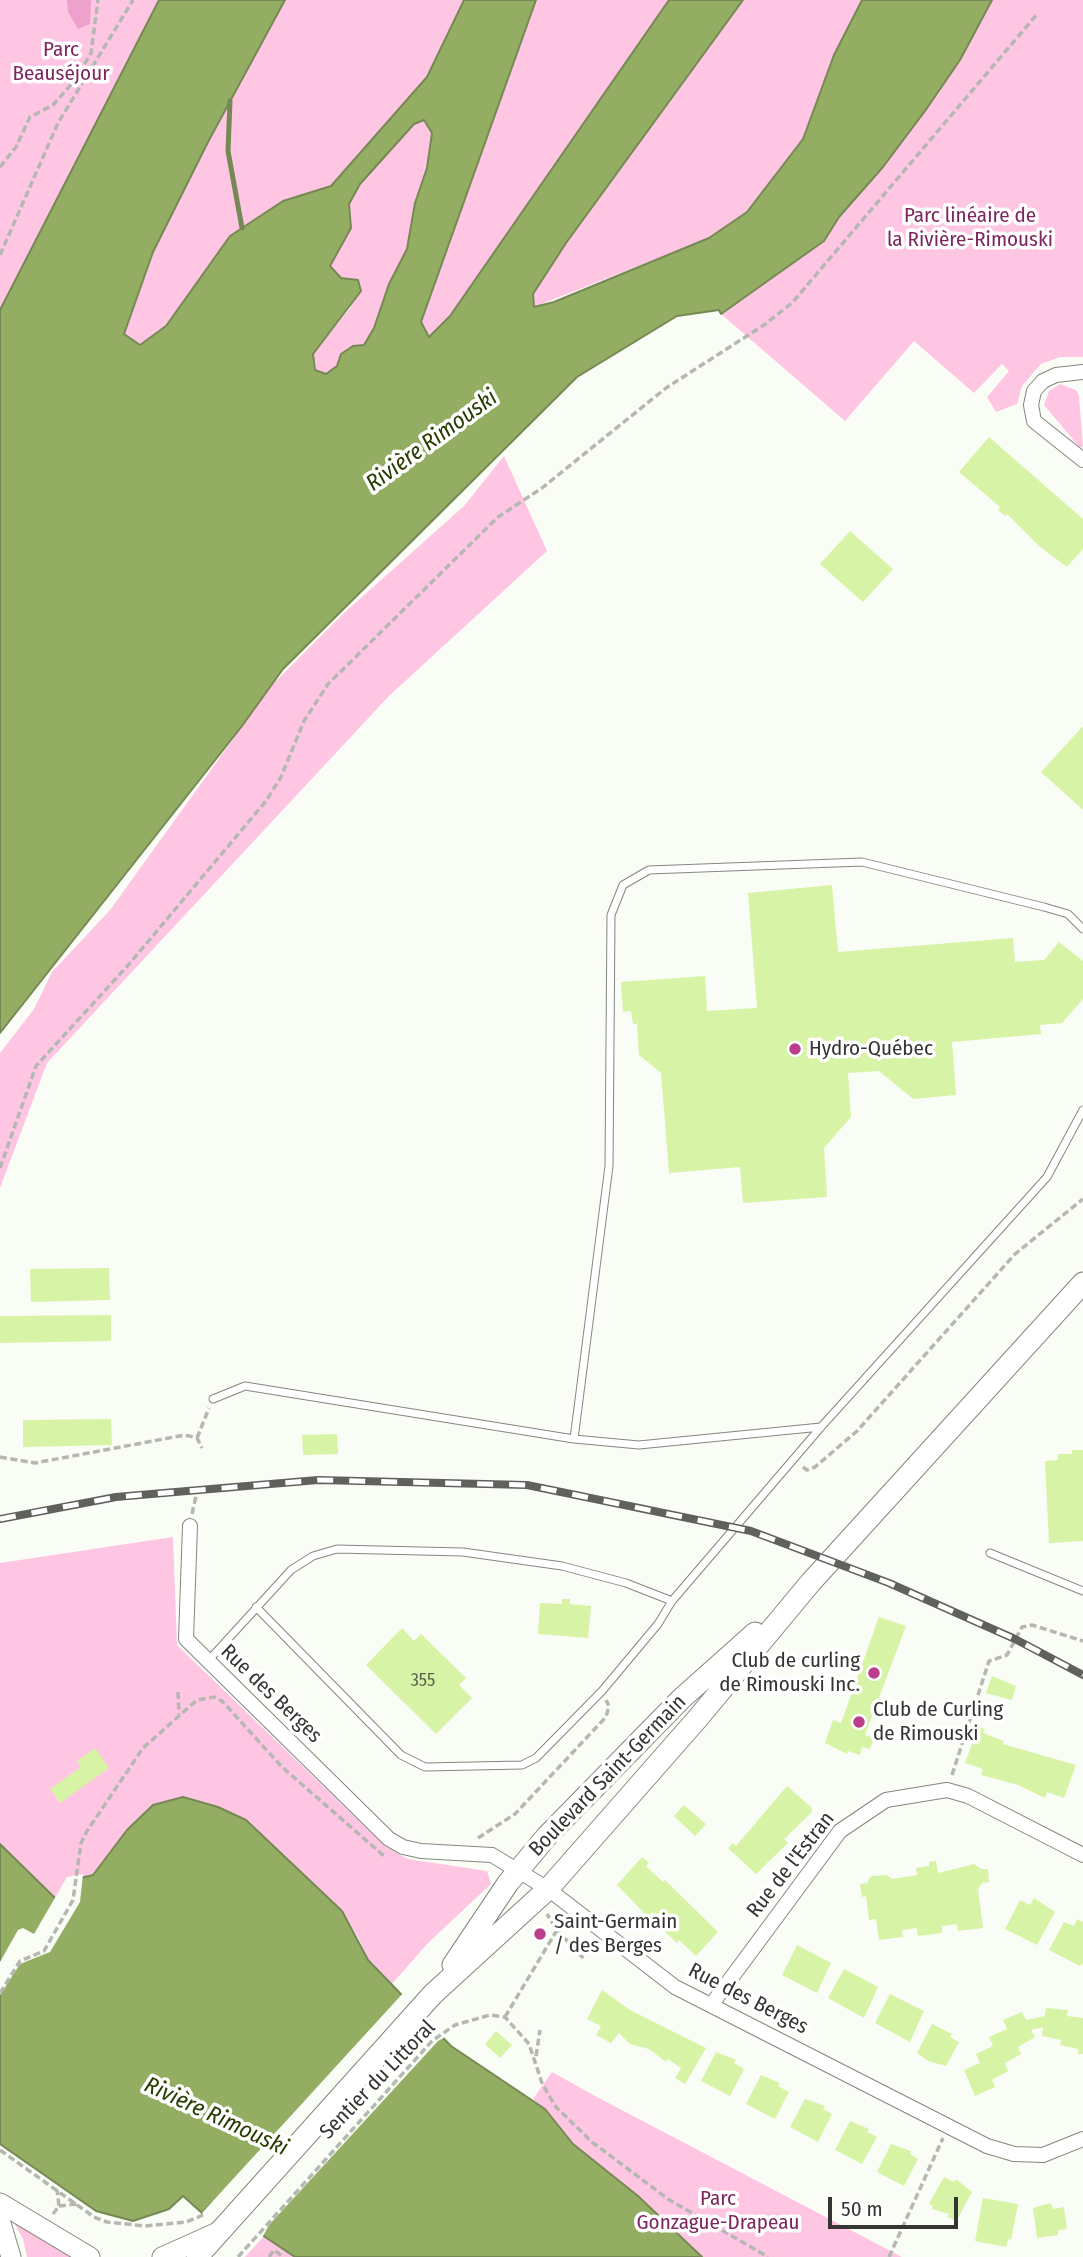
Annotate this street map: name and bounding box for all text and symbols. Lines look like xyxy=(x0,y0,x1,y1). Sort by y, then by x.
park label: Parc Beauséjour xyxy=(13,37,109,87)
park label: Parc linéaire de la Rivière-Rimouski xyxy=(887,203,1053,253)
water label: Rivière Rimouski xyxy=(361,384,503,498)
place label: Hydro-Québec xyxy=(809,1036,933,1062)
marker: Hydro-Québec xyxy=(787,1041,803,1057)
street label: Rue des Berges xyxy=(215,1639,327,1749)
place label: Club de curling de Rimouski Inc. xyxy=(719,1648,860,1698)
marker: Club de curling de Rimouski Inc. xyxy=(866,1665,882,1681)
house number: 355 xyxy=(411,1670,435,1692)
street label: Boulevard Saint-Germain xyxy=(524,1690,692,1862)
place label: Club de Curling de Rimouski xyxy=(873,1697,1003,1747)
marker: Club de Curling de Rimouski xyxy=(851,1714,867,1730)
street label: Rue de l'Estran xyxy=(742,1807,840,1923)
place label: Saint-Germain / des Berges xyxy=(554,1909,677,1959)
marker: Saint-Germain / des Berges xyxy=(532,1926,548,1942)
street label: Rue des Berges xyxy=(684,1958,812,2040)
street label: Sentier du Littoral xyxy=(315,2015,441,2145)
water label: Rivière Rimouski xyxy=(140,2072,292,2162)
scale bar xyxy=(831,2184,960,2228)
park label: Parc Gonzague-Drapeau xyxy=(637,2186,799,2236)
text: 50 m xyxy=(841,2196,883,2222)

